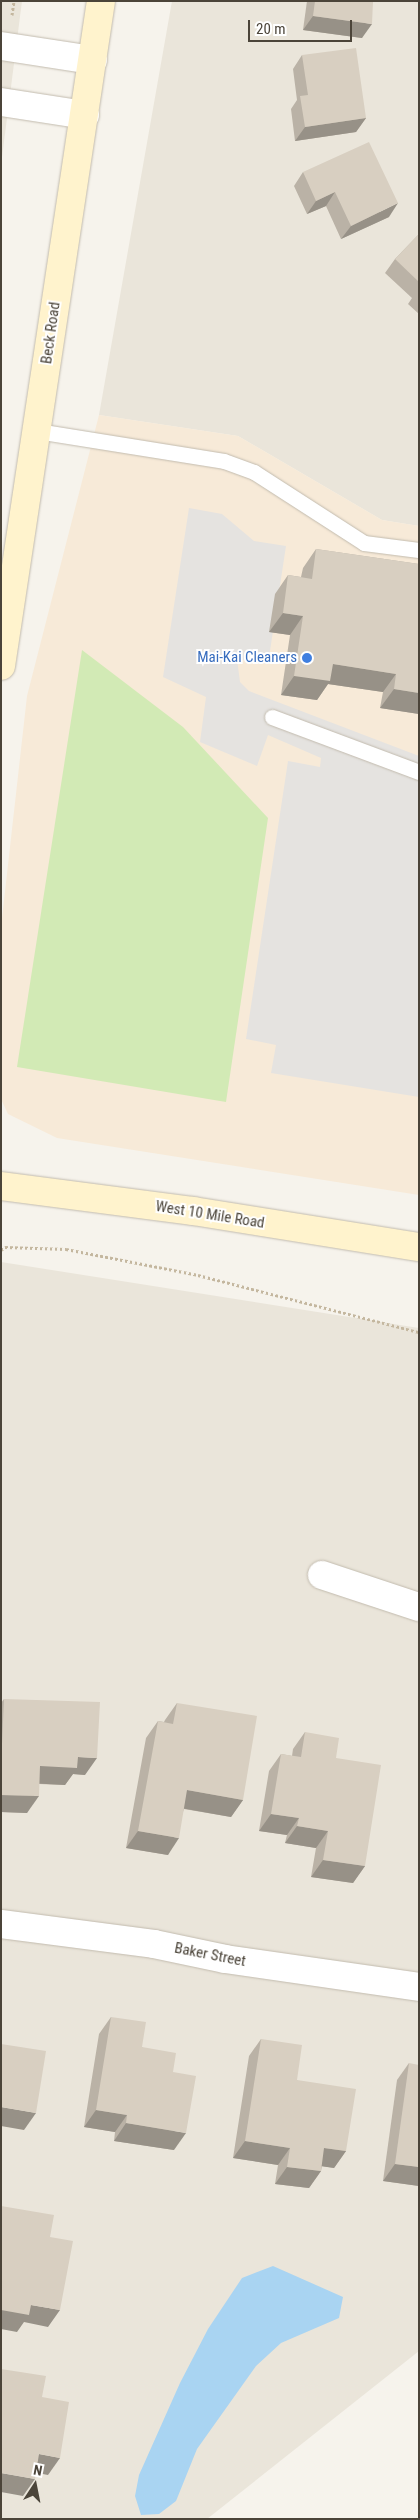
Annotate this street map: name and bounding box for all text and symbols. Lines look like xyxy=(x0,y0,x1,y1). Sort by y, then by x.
scale bar xyxy=(250,10,354,42)
text: 20 m xyxy=(256,20,286,38)
street label: Beck Road xyxy=(38,301,64,365)
place label: Mai-Kai Cleaners xyxy=(197,649,297,667)
marker: Mai-Kai Cleaners xyxy=(301,652,313,664)
street label: West 10 Mile Road xyxy=(154,1198,266,1232)
street label: Baker Street xyxy=(173,1939,247,1971)
north arrow xyxy=(10,2460,60,2510)
text: N xyxy=(32,2462,44,2479)

